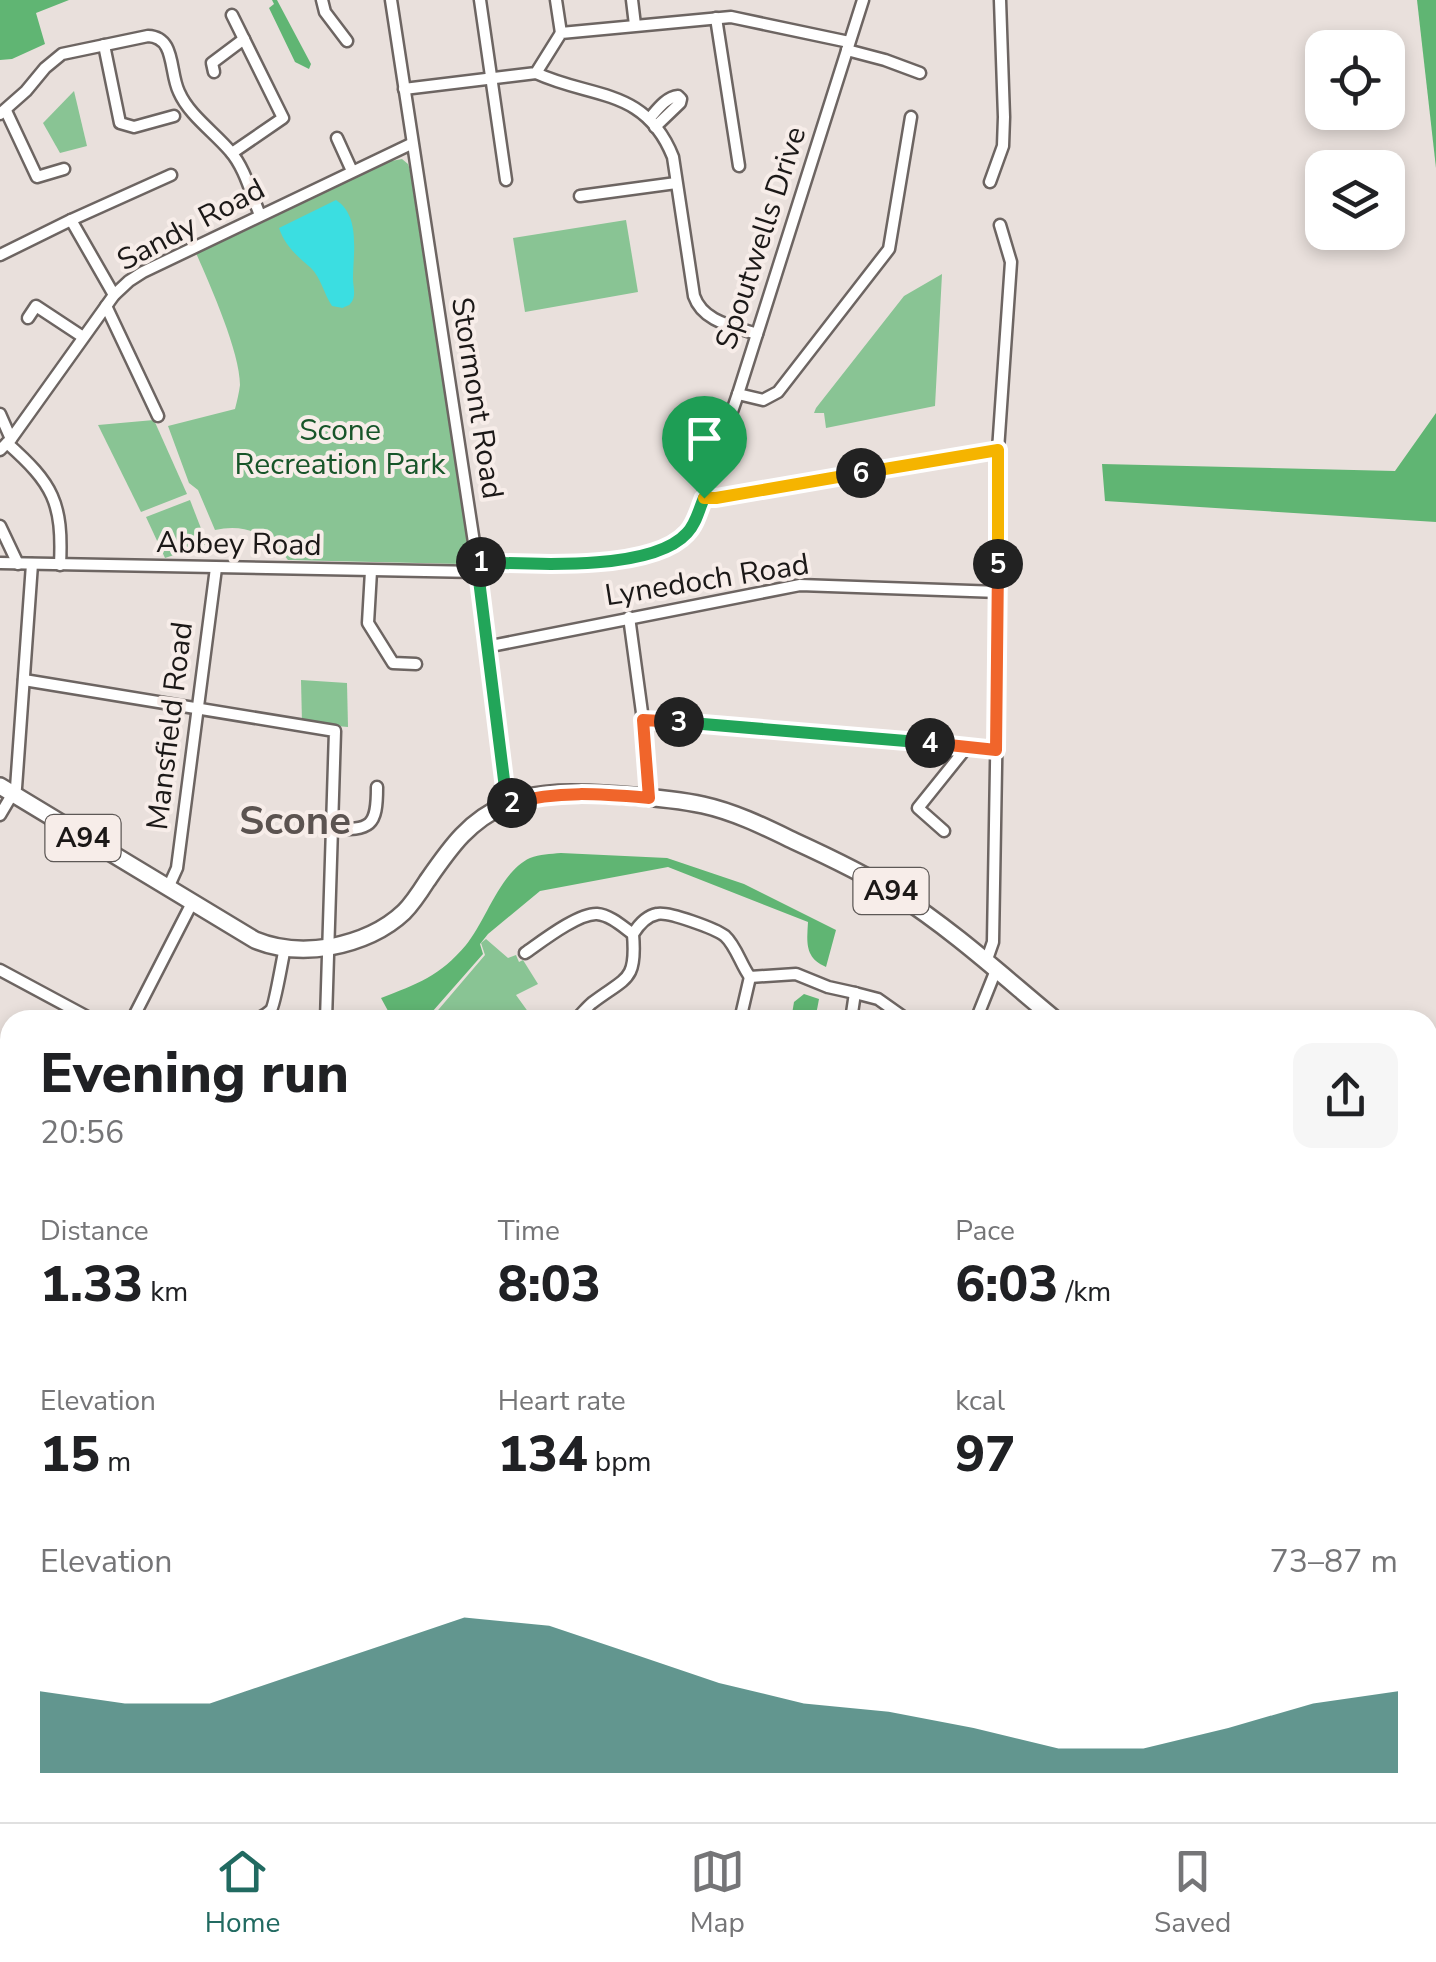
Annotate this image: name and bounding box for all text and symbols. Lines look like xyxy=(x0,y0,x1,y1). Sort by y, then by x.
map controls xyxy=(1305,30,1405,250)
button: locate xyxy=(1305,30,1405,130)
street label: Spoutwells Drive xyxy=(706,121,816,355)
button: layers xyxy=(1305,150,1405,250)
street label: Sandy Road xyxy=(110,169,272,281)
street label: Stormont Road xyxy=(441,294,513,502)
pin xyxy=(662,396,747,499)
park label: Scone Recreation Park xyxy=(235,410,446,485)
icon: arrive xyxy=(677,411,732,466)
pin: 6 xyxy=(836,448,886,498)
text: 6 xyxy=(853,454,869,492)
street label: Abbey Road xyxy=(156,522,322,566)
pin: 1 xyxy=(456,537,506,587)
pin: 5 xyxy=(973,539,1023,589)
text: 1 xyxy=(473,543,489,581)
street label: Lynedoch Road xyxy=(602,544,812,616)
text: 5 xyxy=(990,545,1006,583)
street label: Mansfield Road xyxy=(137,620,203,832)
pin: 3 xyxy=(654,697,704,747)
text: 3 xyxy=(671,703,687,741)
pin: 4 xyxy=(905,718,955,768)
text: 4 xyxy=(922,724,938,762)
pin: 2 xyxy=(487,778,537,828)
text: 2 xyxy=(504,784,520,822)
district label: Scone xyxy=(239,794,351,848)
road number: A94 xyxy=(46,815,120,861)
road number: A94 xyxy=(854,868,928,914)
text: Evening run xyxy=(40,1036,349,1111)
button: share xyxy=(1293,1043,1398,1148)
text: 20:56 xyxy=(40,1111,124,1154)
text: Distance xyxy=(40,1212,149,1250)
text: Time xyxy=(498,1212,560,1250)
text: Pace xyxy=(955,1212,1015,1250)
text: 1.33 xyxy=(40,1250,143,1319)
text: 8:03 xyxy=(498,1250,601,1319)
text: 6:03 xyxy=(955,1250,1058,1319)
text: km xyxy=(143,1273,188,1311)
text: /km xyxy=(1058,1273,1111,1311)
text: Elevation xyxy=(40,1382,156,1420)
text: Heart rate xyxy=(498,1382,626,1420)
text: kcal xyxy=(955,1382,1005,1420)
text: 15 xyxy=(40,1420,100,1489)
text: 134 xyxy=(498,1420,588,1489)
text: 97 xyxy=(955,1420,1015,1489)
text: m xyxy=(100,1443,131,1481)
text: bpm xyxy=(588,1443,651,1481)
text: Elevation xyxy=(40,1540,173,1583)
text: 73–87 m xyxy=(1270,1540,1398,1583)
tab: Home xyxy=(205,1844,280,1942)
tab: Map xyxy=(690,1844,745,1942)
tab: Saved xyxy=(1154,1844,1231,1942)

